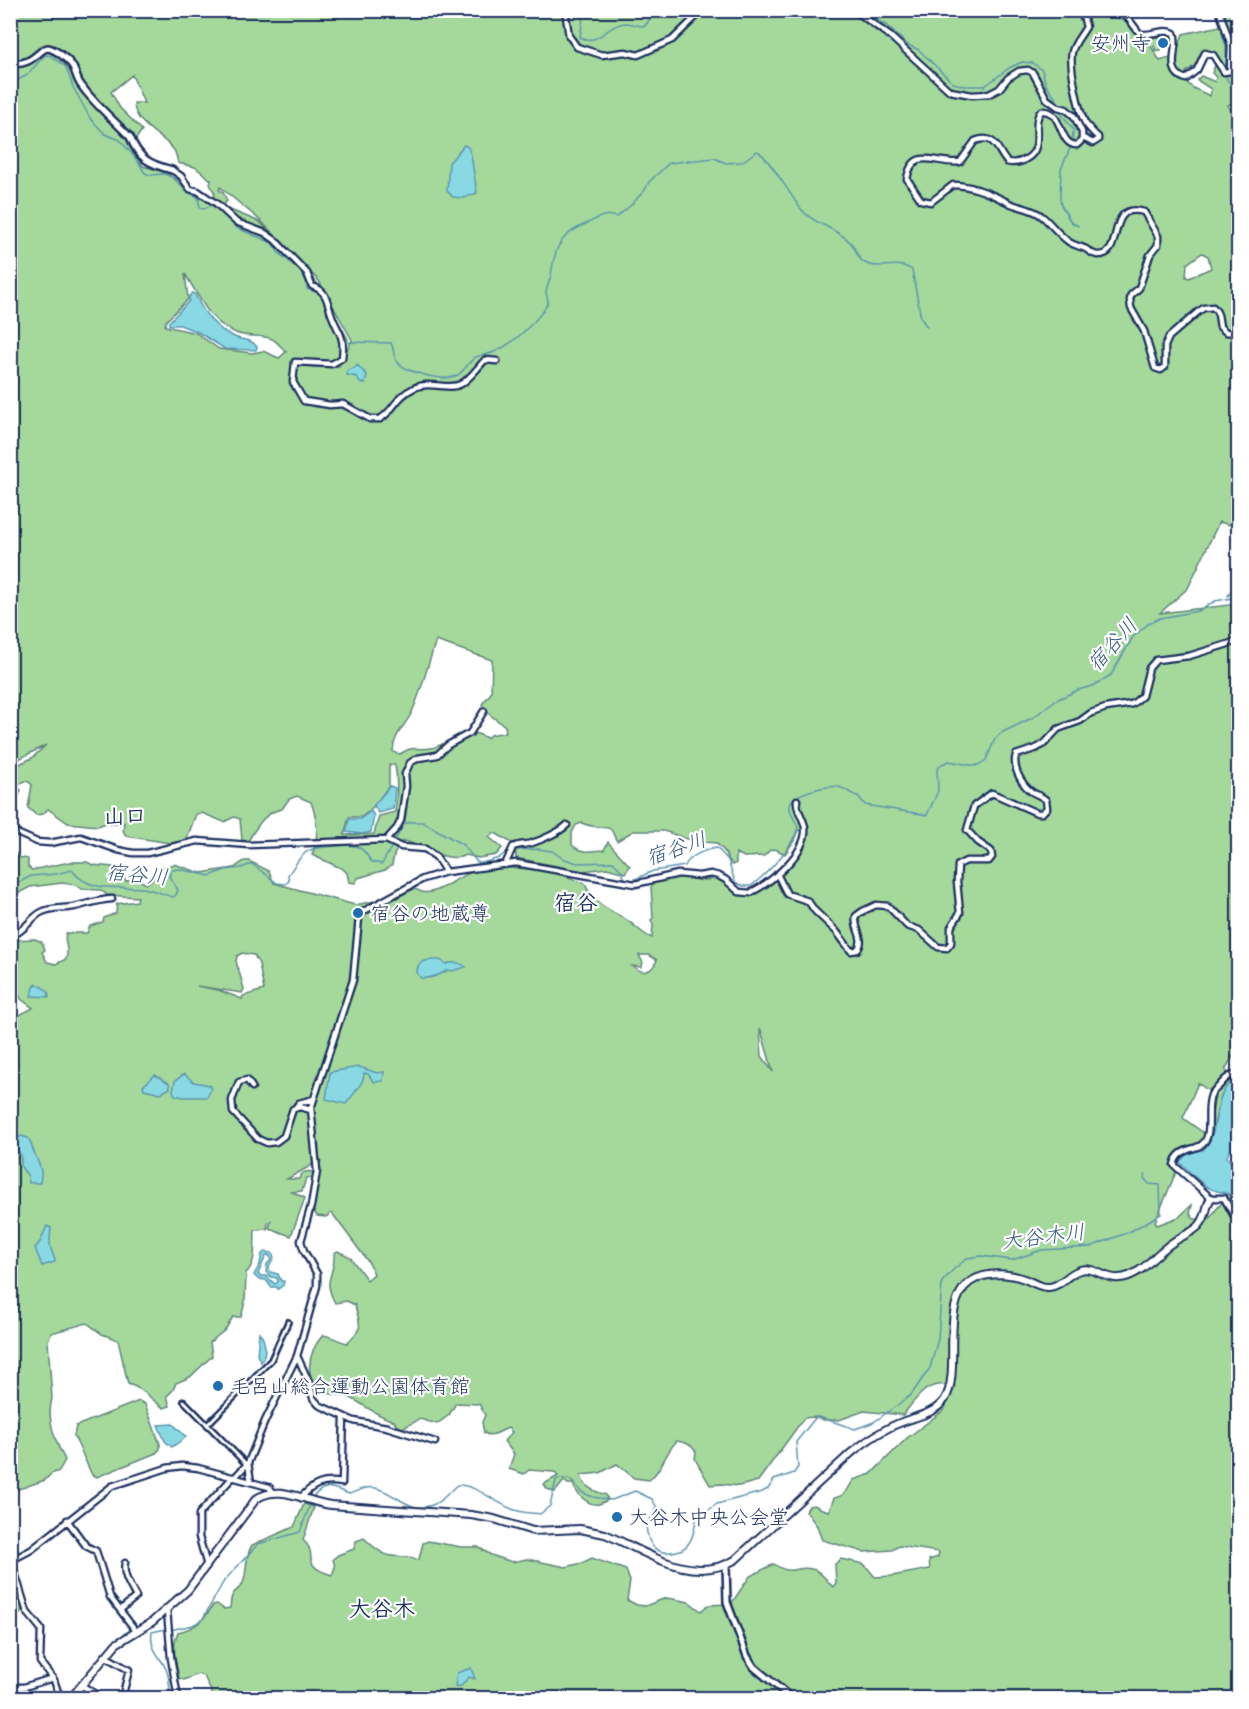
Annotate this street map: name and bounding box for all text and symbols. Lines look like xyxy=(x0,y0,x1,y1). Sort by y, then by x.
place label: 安州寺 xyxy=(1091,31,1151,55)
marker: 安州寺 xyxy=(1156,36,1170,50)
water label: 宿谷川 xyxy=(1082,612,1142,676)
district label: 山口 xyxy=(104,803,146,828)
water label: 宿谷川 xyxy=(642,826,710,870)
water label: 宿谷川 xyxy=(105,859,169,889)
district label: 宿谷 xyxy=(554,889,598,916)
place label: 宿谷の地蔵尊 xyxy=(370,901,490,925)
marker: 宿谷の地蔵尊 xyxy=(351,906,365,920)
water label: 大谷木川 xyxy=(1000,1218,1086,1254)
place label: 毛呂山総合運動公園体育館 xyxy=(230,1374,470,1398)
marker: 毛呂山総合運動公園体育館 xyxy=(211,1379,225,1393)
place label: 大谷木中央公会堂 xyxy=(629,1505,789,1529)
marker: 大谷木中央公会堂 xyxy=(610,1510,624,1524)
district label: 大谷木 xyxy=(349,1595,415,1622)

